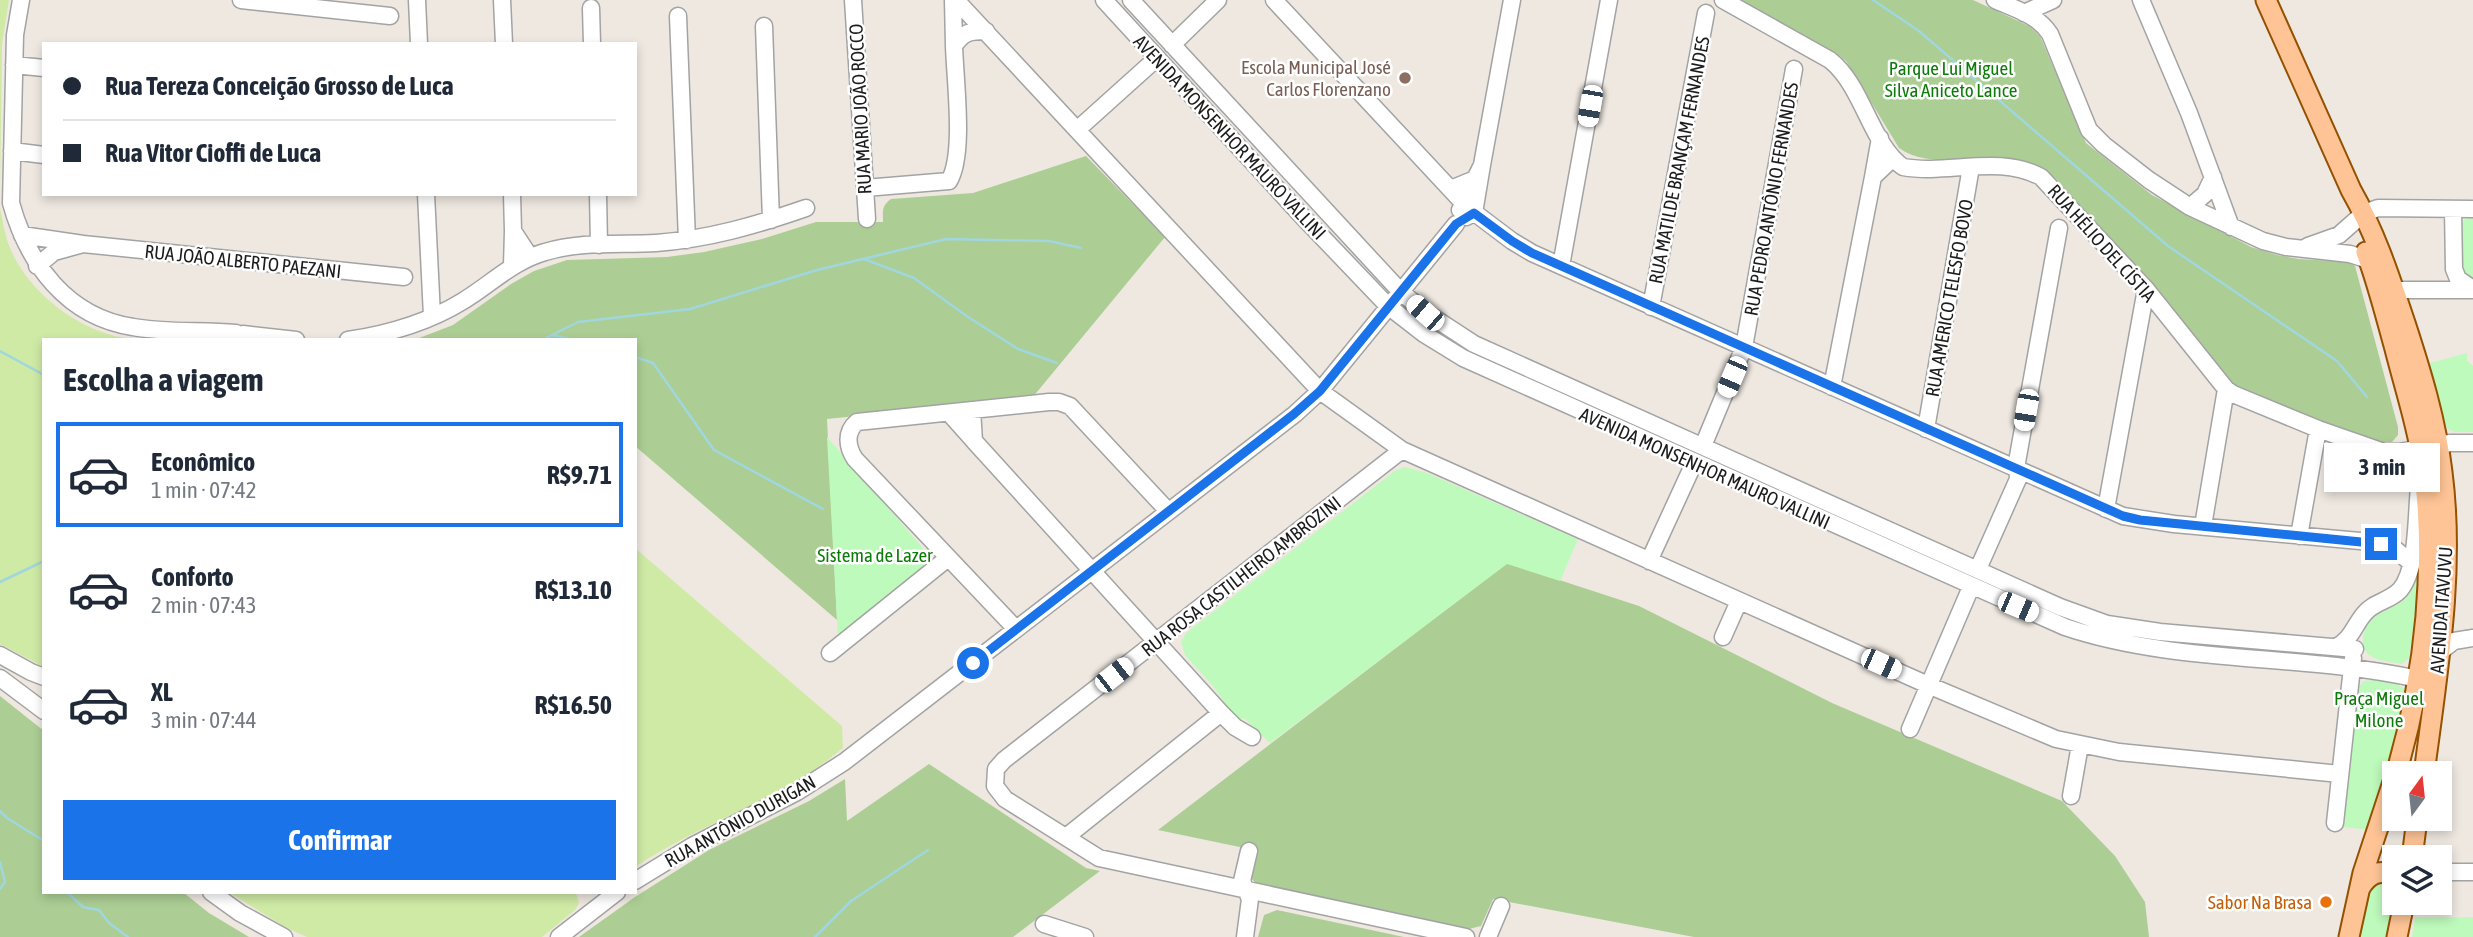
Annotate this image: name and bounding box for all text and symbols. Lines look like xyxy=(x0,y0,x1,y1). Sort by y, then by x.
street label: RUA MARIO JOÃO ROCCO xyxy=(845,23,875,195)
street label: AVENIDA MONSENHOR MAURO VALLINI xyxy=(1129,30,1331,244)
street label: RUA MATILDE BRANÇAM FERNANDES xyxy=(1644,34,1714,286)
place label: Escola Municipal José Carlos Florenzano xyxy=(1241,56,1391,100)
park label: Parque Lui Miguel Silva Aniceto Lance xyxy=(1885,57,2017,101)
marker: Escola Municipal José Carlos Florenzano xyxy=(1397,70,1413,86)
text: Rua Tereza Conceição Grosso de Luca xyxy=(105,71,454,101)
street label: RUA PEDRO ANTÔNIO FERNANDES xyxy=(1740,81,1802,317)
car xyxy=(1577,83,1604,129)
text: Rua Vitor Cioffi de Luca xyxy=(105,138,321,168)
street label: RUA HÉLIO DEL CÍSTIA xyxy=(2044,180,2161,307)
street label: RUA AMERICO TELESFO BOVO xyxy=(1921,197,1977,399)
street label: RUA JOÃO ALBERTO PAEZANI xyxy=(144,240,342,282)
car xyxy=(1403,291,1448,335)
car xyxy=(1715,354,1750,400)
text: Escolha a viagem xyxy=(63,361,263,398)
car xyxy=(2013,387,2040,433)
street label: AVENIDA MONSENHOR MAURO VALLINI xyxy=(1576,403,1834,533)
callout: 3 min xyxy=(2323,442,2439,491)
icon: car xyxy=(67,443,130,506)
text: Econômico xyxy=(151,447,255,477)
text: 3 min xyxy=(2359,454,2405,480)
text: R$9.71 xyxy=(547,460,612,490)
text: 1 min · 07:42 xyxy=(151,477,257,503)
street label: RUA ROSA CASTILHEIRO AMBROZINI xyxy=(1137,491,1345,661)
route end xyxy=(2365,528,2397,560)
park label: Sistema de Lazer xyxy=(817,544,933,566)
street label: AVENIDA ITAVUVU xyxy=(2426,546,2456,674)
icon: car xyxy=(67,558,130,621)
text: Conforto xyxy=(151,562,234,592)
text: R$13.10 xyxy=(535,575,612,605)
car xyxy=(1995,589,2042,625)
text: 2 min · 07:43 xyxy=(151,592,257,618)
car xyxy=(1858,646,1905,682)
route start xyxy=(957,647,989,679)
car xyxy=(1091,654,1138,696)
icon: car xyxy=(67,673,130,736)
text: XL xyxy=(151,677,173,707)
park label: Praça Miguel Milone xyxy=(2334,687,2424,731)
text: R$16.50 xyxy=(535,690,612,720)
text: 3 min · 07:44 xyxy=(151,707,257,733)
north arrow xyxy=(2382,761,2452,831)
map controls xyxy=(2382,761,2452,915)
street label: RUA ANTÔNIO DURIGAN xyxy=(661,770,819,872)
button: Confirmar xyxy=(63,800,616,880)
button: layers xyxy=(2382,845,2452,915)
place label: Sabor Na Brasa xyxy=(2208,891,2312,913)
marker: Sabor Na Brasa xyxy=(2318,894,2334,910)

